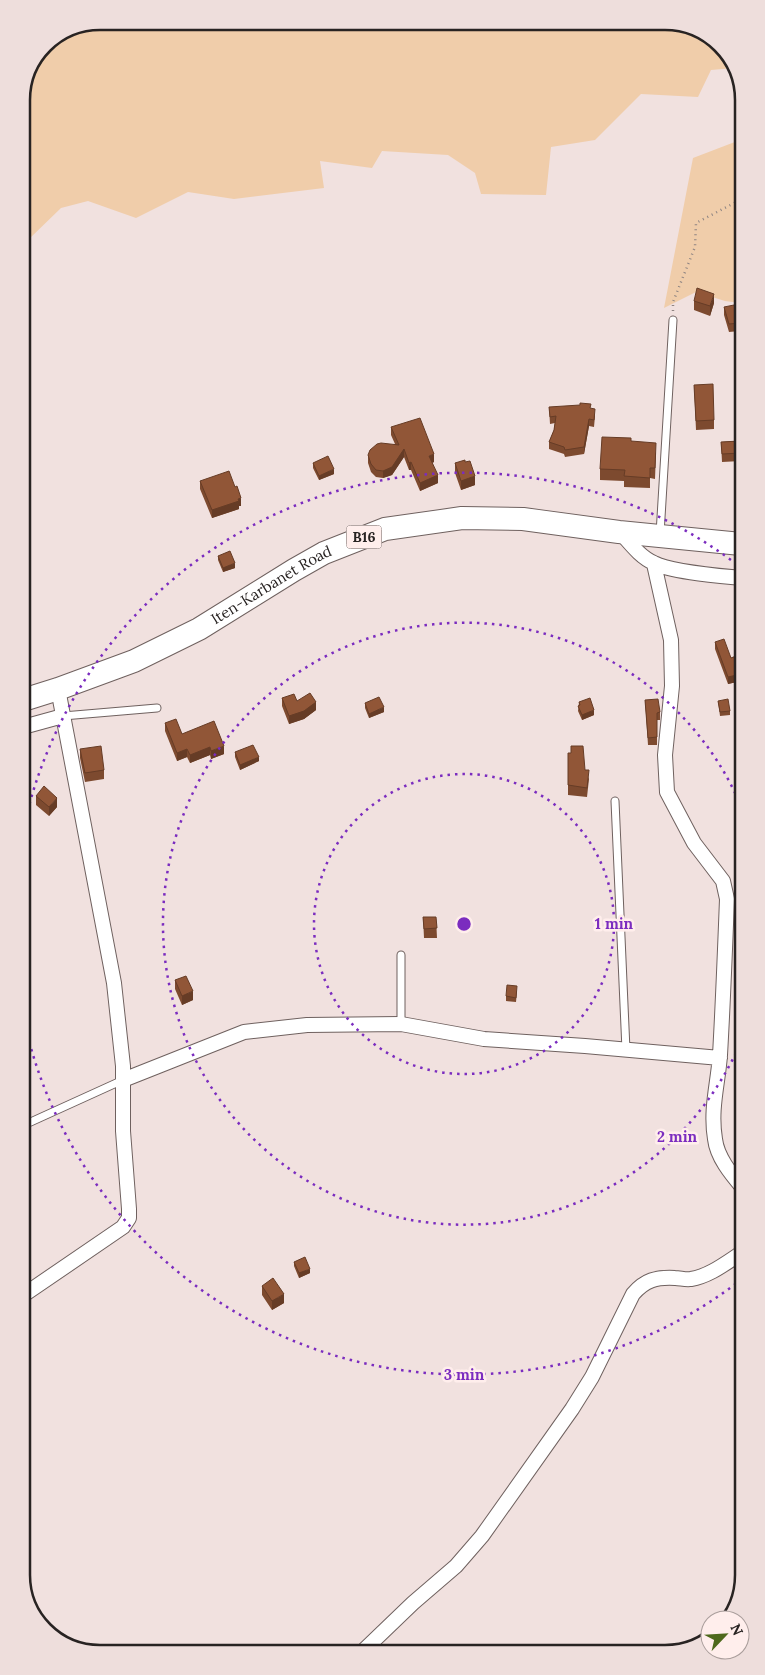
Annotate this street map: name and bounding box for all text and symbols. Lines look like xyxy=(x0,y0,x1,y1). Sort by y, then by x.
road number: B16 xyxy=(346,526,382,548)
street label: Iten-Karbanet Road xyxy=(207,541,334,628)
text: 1 min xyxy=(595,914,634,933)
centre of rings xyxy=(455,915,473,933)
text: 2 min xyxy=(657,1127,698,1146)
text: 3 min xyxy=(444,1365,485,1384)
north arrow xyxy=(700,1610,750,1660)
text: N xyxy=(726,1621,747,1638)

